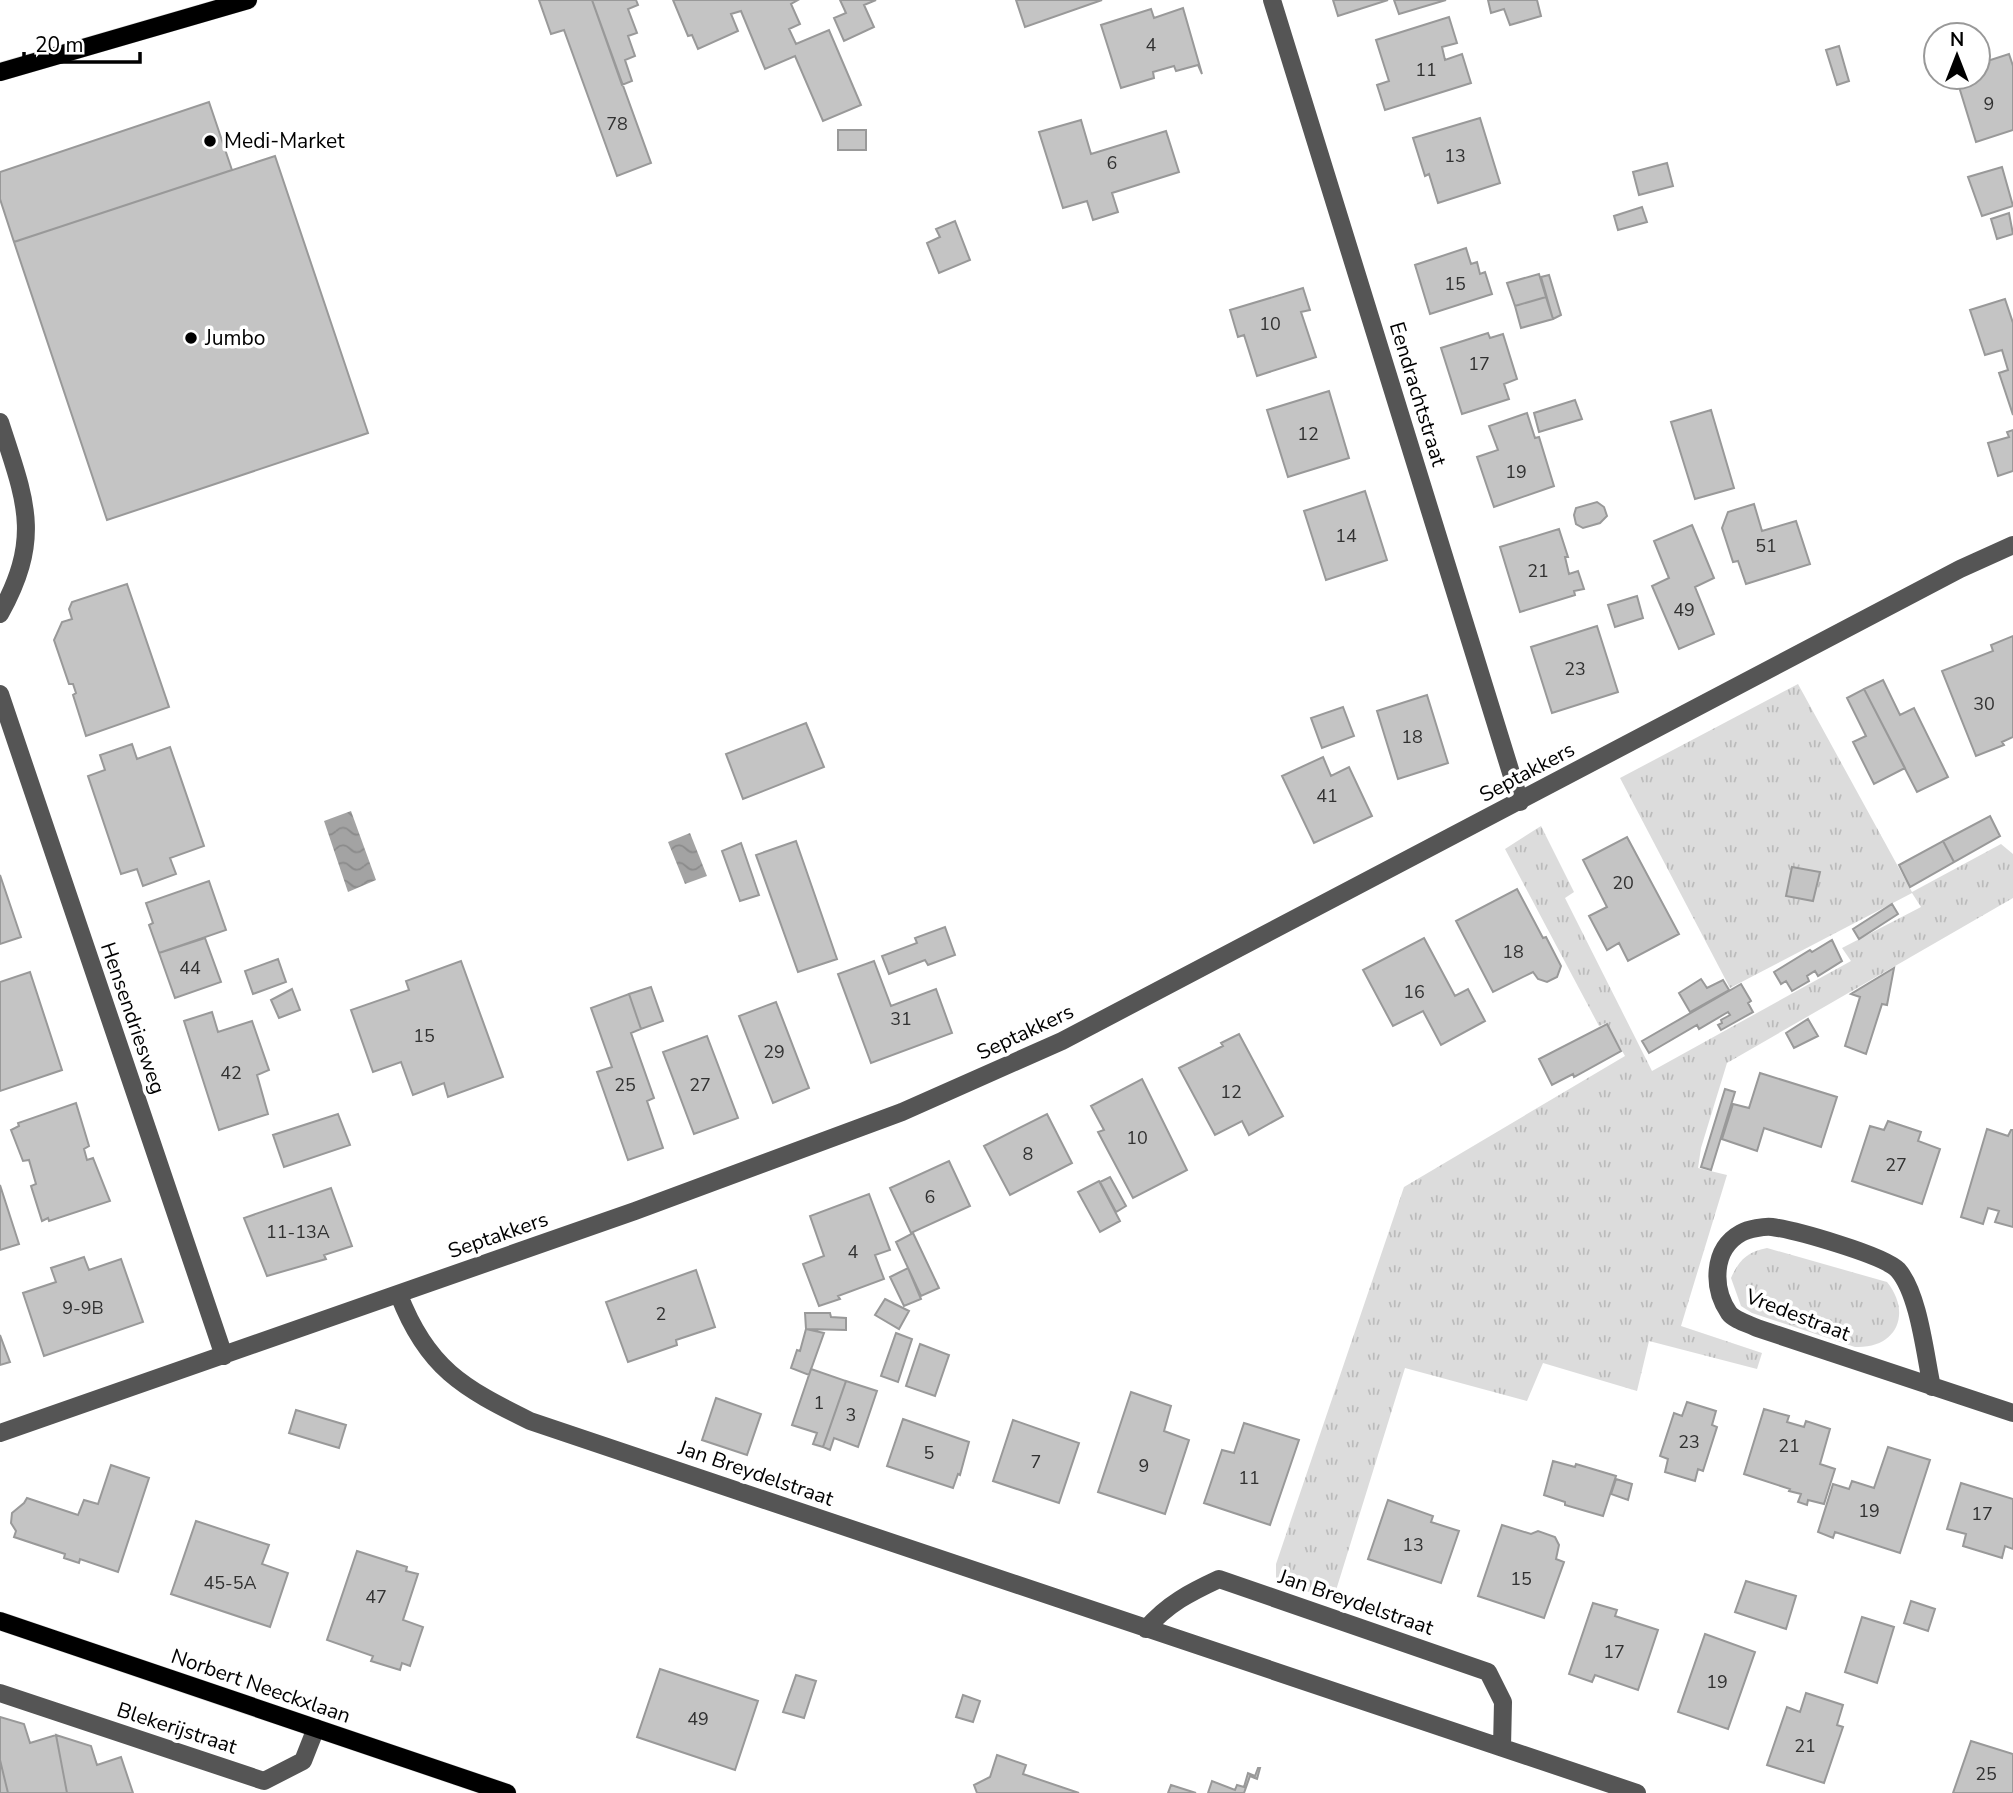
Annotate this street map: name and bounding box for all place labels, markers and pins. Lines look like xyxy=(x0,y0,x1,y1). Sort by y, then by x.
place label: Medi-Market xyxy=(224,127,345,155)
marker: Medi-Market xyxy=(202,133,218,149)
place label: Jumbo xyxy=(204,324,265,352)
marker: Jumbo xyxy=(183,330,199,346)

